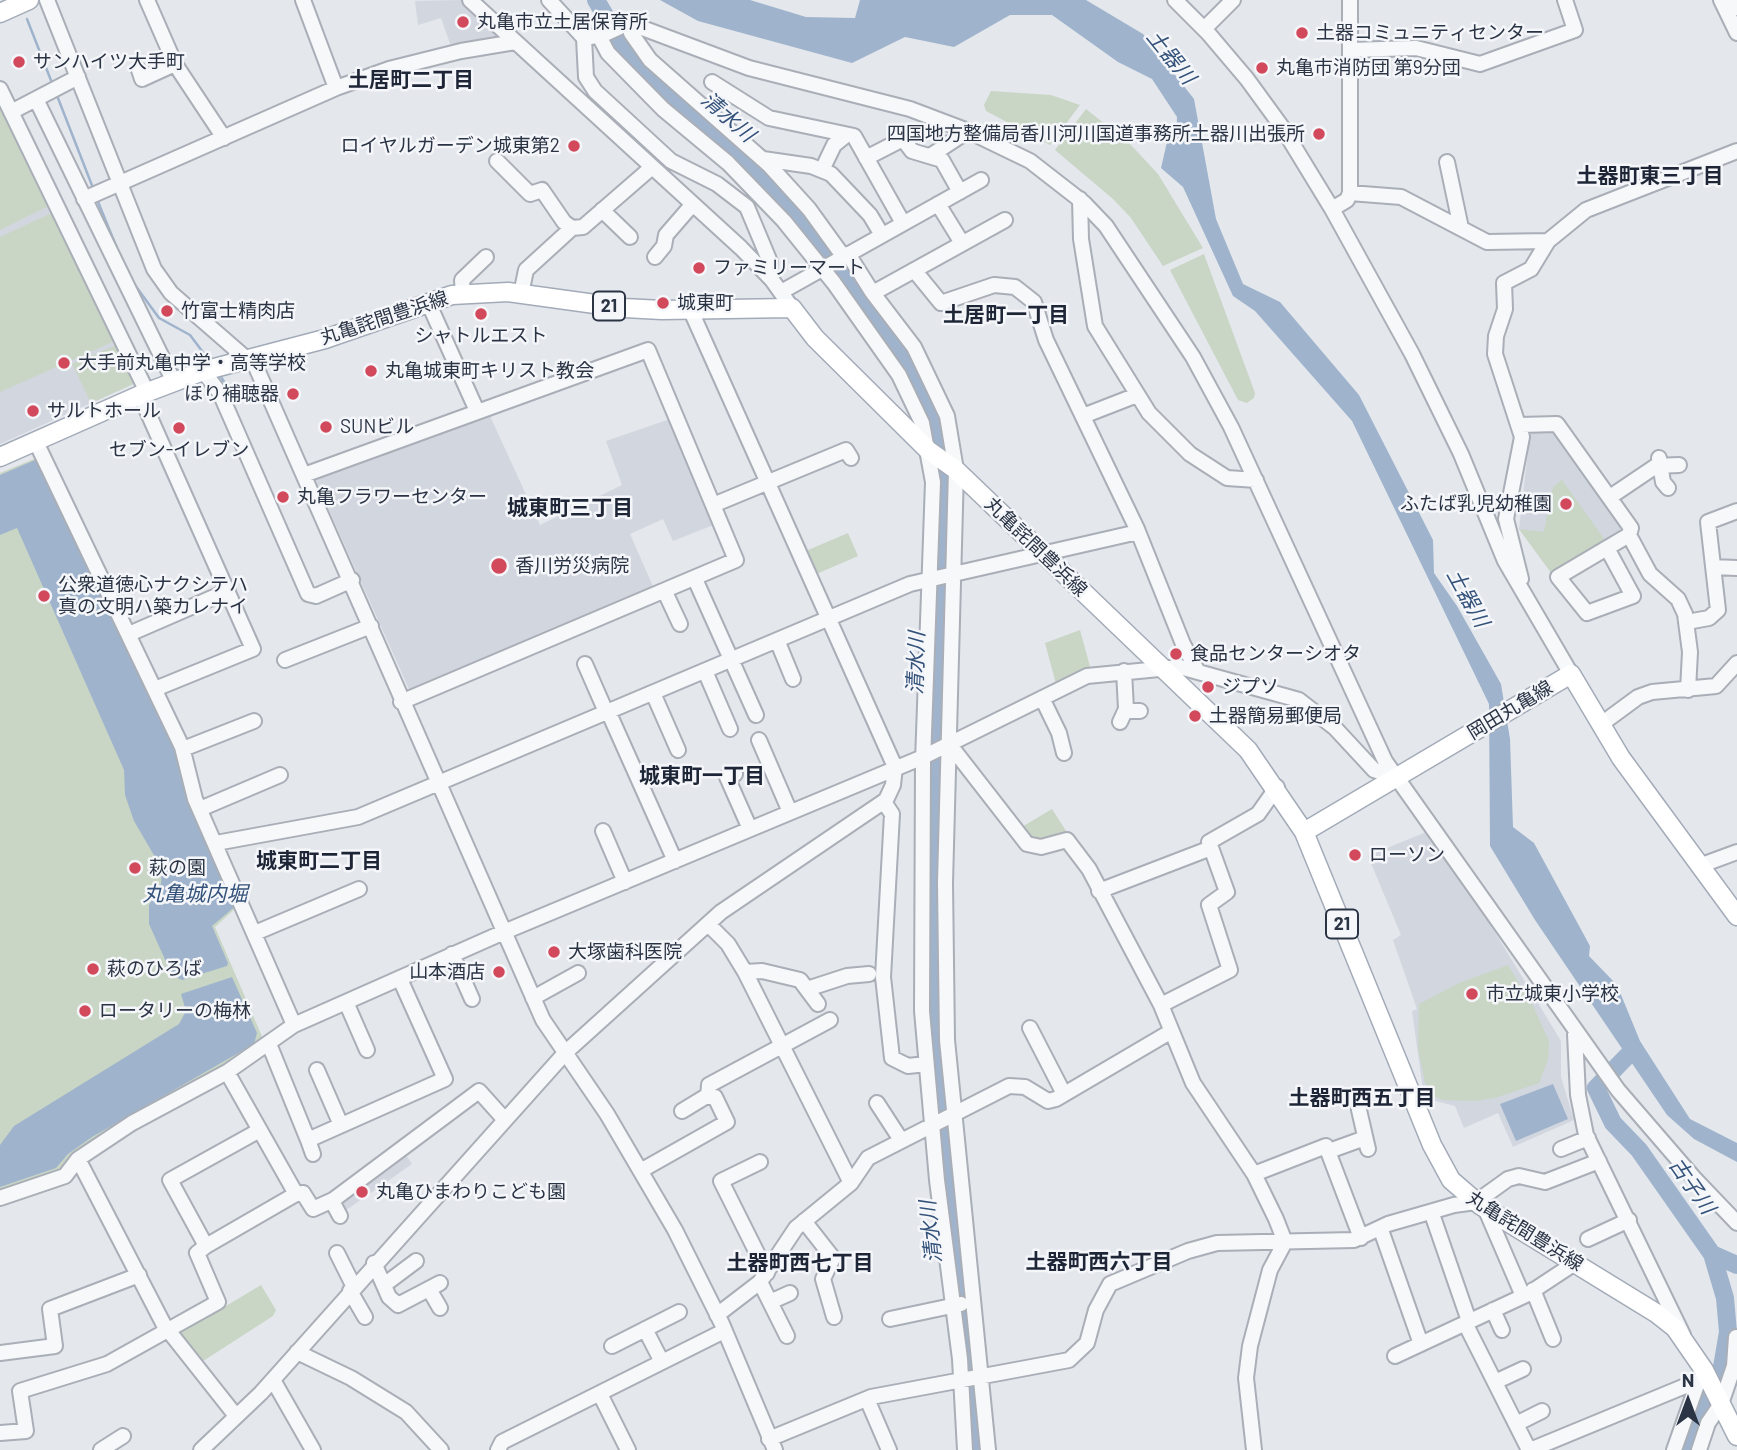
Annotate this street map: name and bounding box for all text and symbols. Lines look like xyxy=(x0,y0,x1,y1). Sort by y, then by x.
place label: 丸亀市立土居保育所 xyxy=(477,11,648,33)
marker: 丸亀市立土居保育所 xyxy=(455,14,471,30)
place label: 土器コミュニティセンター xyxy=(1316,22,1544,44)
water label: 土器川 xyxy=(1141,25,1201,89)
marker: 土器コミュニティセンター xyxy=(1294,25,1310,41)
place label: サンハイツ大手町 xyxy=(33,51,185,73)
marker: サンハイツ大手町 xyxy=(11,54,27,70)
place label: 丸亀市消防団 第9分団 xyxy=(1276,57,1461,79)
marker: 丸亀市消防団 第9分団 xyxy=(1254,60,1270,76)
district label: 土居町二丁目 xyxy=(348,67,474,93)
water label: 清水川 xyxy=(696,87,760,147)
place label: 四国地方整備局香川河川国道事務所土器川出張所 xyxy=(887,123,1305,145)
marker: 四国地方整備局香川河川国道事務所土器川出張所 xyxy=(1311,126,1327,142)
place label: ロイヤルガーデン城東第2 xyxy=(341,135,560,157)
marker: ロイヤルガーデン城東第2 xyxy=(566,138,582,154)
district label: 土器町東三丁目 xyxy=(1577,163,1723,189)
place label: ファミリーマート xyxy=(713,257,865,279)
marker: ファミリーマート xyxy=(691,260,707,276)
street label: 丸亀詫間豊浜線 xyxy=(317,287,451,349)
road number: 21 xyxy=(593,292,625,320)
place label: 城東町 xyxy=(677,292,734,314)
marker: 城東町 xyxy=(655,295,671,311)
place label: 竹富士精肉店 xyxy=(181,300,295,322)
district label: 土居町一丁目 xyxy=(943,302,1069,328)
marker: 竹富士精肉店 xyxy=(159,303,175,319)
marker: シャトルエスト xyxy=(473,306,489,322)
place label: シャトルエスト xyxy=(415,325,547,347)
place label: 大手前丸亀中学・高等学校 xyxy=(78,352,306,374)
marker: 大手前丸亀中学・高等学校 xyxy=(56,355,72,371)
place label: 丸亀城東町キリスト教会 xyxy=(385,360,594,382)
marker: 丸亀城東町キリスト教会 xyxy=(363,363,379,379)
place label: ほり補聴器 xyxy=(184,383,279,405)
marker: ほり補聴器 xyxy=(285,386,301,402)
place label: サルトホール xyxy=(47,400,161,422)
marker: サルトホール xyxy=(25,403,41,419)
place label: SUNビル xyxy=(340,416,414,438)
marker: SUNビル xyxy=(318,419,334,435)
marker: セブン-イレブン xyxy=(171,420,187,436)
place label: セブン-イレブン xyxy=(109,439,249,461)
place label: 丸亀フラワーセンター xyxy=(297,486,487,508)
marker: 丸亀フラワーセンター xyxy=(275,489,291,505)
street label: 丸亀詫間豊浜線 xyxy=(980,493,1092,601)
place label: ふたば乳児幼稚園 xyxy=(1400,493,1552,515)
district label: 城東町三丁目 xyxy=(507,495,633,521)
marker: ふたば乳児幼稚園 xyxy=(1558,496,1574,512)
place label: 香川労災病院 xyxy=(515,555,629,577)
marker: 香川労災病院 xyxy=(489,556,509,576)
water label: 土器川 xyxy=(1442,564,1494,632)
place label: 公衆道徳心ナクシテハ 真の文明ハ築カレナイ xyxy=(58,574,248,618)
marker: 公衆道徳心ナクシテハ 真の文明ハ築カレナイ xyxy=(36,588,52,604)
water label: 清水川 xyxy=(902,631,930,695)
place label: 食品センターシオタ xyxy=(1190,643,1361,665)
marker: 食品センターシオタ xyxy=(1168,646,1184,662)
place label: ジプソ xyxy=(1222,676,1279,698)
street label: 岡田丸亀線 xyxy=(1463,676,1557,744)
marker: ジプソ xyxy=(1200,679,1216,695)
place label: 土器簡易郵便局 xyxy=(1209,705,1342,727)
marker: 土器簡易郵便局 xyxy=(1187,708,1203,724)
district label: 城東町一丁目 xyxy=(639,763,765,789)
place label: ローソン xyxy=(1369,844,1445,866)
marker: ローソン xyxy=(1347,847,1363,863)
district label: 城東町二丁目 xyxy=(256,848,382,874)
place label: 萩の園 xyxy=(149,857,206,879)
marker: 萩の園 xyxy=(127,860,143,876)
water label: 丸亀城内堀 xyxy=(143,881,247,907)
road number: 21 xyxy=(1326,909,1358,939)
place label: 大塚歯科医院 xyxy=(568,941,682,963)
marker: 大塚歯科医院 xyxy=(546,944,562,960)
place label: 萩のひろば xyxy=(107,958,202,980)
marker: 萩のひろば xyxy=(85,961,101,977)
place label: 山本酒店 xyxy=(409,961,485,983)
marker: 山本酒店 xyxy=(491,964,507,980)
place label: 市立城東小学校 xyxy=(1486,983,1619,1005)
marker: 市立城東小学校 xyxy=(1464,986,1480,1002)
place label: ロータリーの梅林 xyxy=(99,1000,251,1022)
marker: ロータリーの梅林 xyxy=(77,1003,93,1019)
district label: 土器町西五丁目 xyxy=(1289,1085,1435,1111)
water label: 古子川 xyxy=(1664,1153,1720,1219)
place label: 丸亀ひまわりこども園 xyxy=(376,1181,566,1203)
marker: 丸亀ひまわりこども園 xyxy=(354,1184,370,1200)
street label: 丸亀詫間豊浜線 xyxy=(1463,1186,1587,1276)
water label: 清水川 xyxy=(915,1199,947,1265)
district label: 土器町西六丁目 xyxy=(1026,1249,1172,1275)
district label: 土器町西七丁目 xyxy=(727,1250,873,1276)
north arrow xyxy=(1653,1366,1723,1436)
text: N xyxy=(1682,1368,1694,1391)

